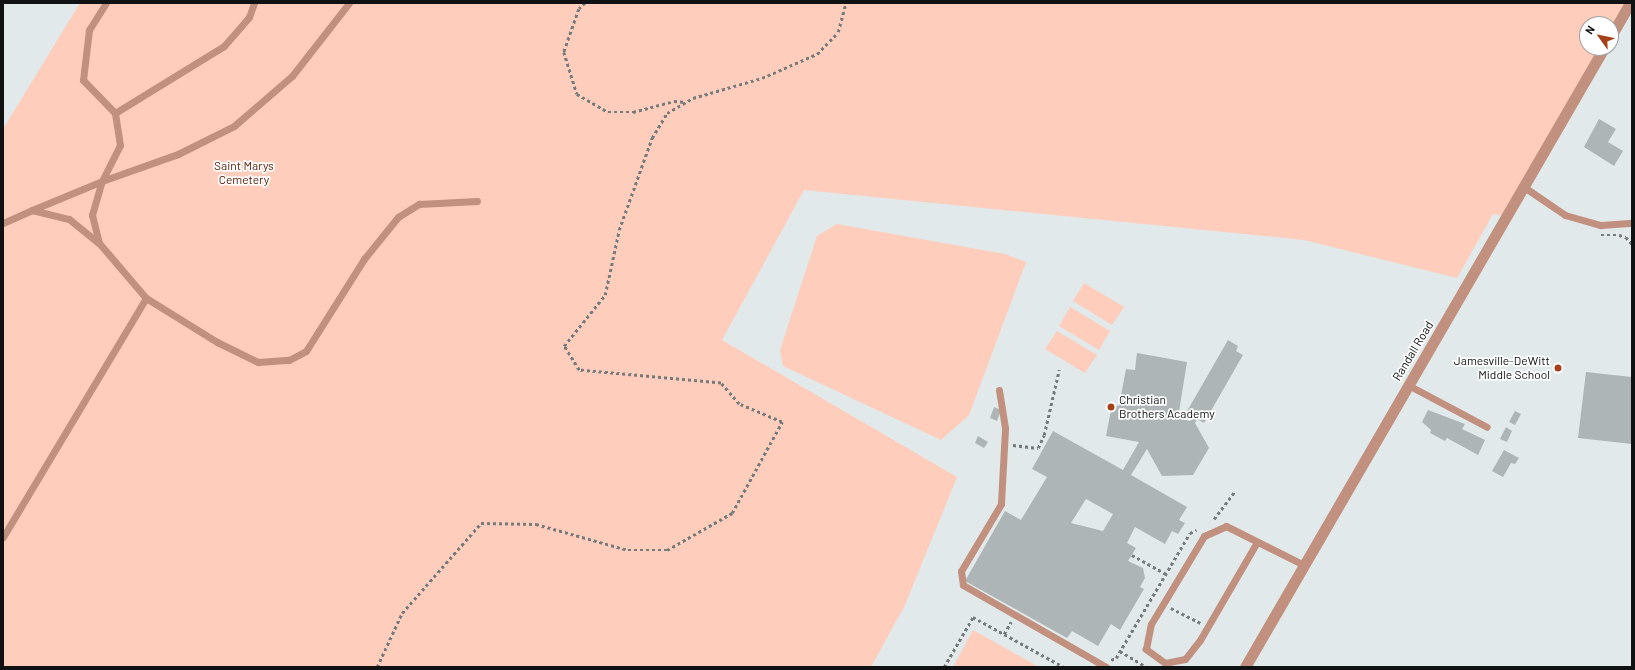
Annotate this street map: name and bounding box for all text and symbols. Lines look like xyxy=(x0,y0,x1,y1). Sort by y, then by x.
north arrow xyxy=(1579,16,1619,56)
text: N xyxy=(1582,23,1597,36)
park label: Saint Marys Cemetery xyxy=(214,159,274,187)
street label: Randall Road xyxy=(1390,319,1436,383)
place label: Jamesville-DeWitt Middle School xyxy=(1454,354,1550,382)
marker: Jamesville-DeWitt Middle School xyxy=(1553,363,1563,373)
place label: Christian Brothers Academy xyxy=(1119,393,1215,421)
marker: Christian Brothers Academy xyxy=(1106,402,1116,412)

